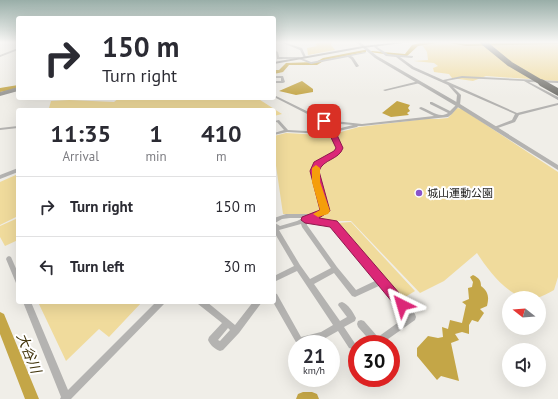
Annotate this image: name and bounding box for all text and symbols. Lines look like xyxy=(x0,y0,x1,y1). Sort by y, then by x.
text: 150 m xyxy=(102,28,179,65)
icon: right xyxy=(36,32,88,84)
text: Turn right xyxy=(102,64,177,87)
pin xyxy=(307,104,341,138)
icon: arrive xyxy=(313,110,335,132)
text: 11:35 xyxy=(50,118,111,149)
text: 1 xyxy=(149,118,163,149)
text: 410 xyxy=(201,118,242,149)
text: Arrival xyxy=(63,148,99,165)
text: min xyxy=(145,148,167,165)
text: m xyxy=(216,148,227,165)
place label: 城山運動公園 xyxy=(427,186,493,200)
marker: 城山運動公園 xyxy=(414,188,424,198)
icon: right xyxy=(36,196,58,218)
text: Turn right xyxy=(70,197,133,216)
text: 150 m xyxy=(215,197,256,216)
icon: left xyxy=(36,256,58,278)
text: Turn left xyxy=(70,257,124,276)
text: 30 m xyxy=(223,257,256,276)
position arrow xyxy=(381,284,423,326)
north arrow xyxy=(502,291,546,335)
map controls xyxy=(502,291,546,387)
water label: 大谷川 xyxy=(13,330,46,378)
speed limit sign: 30 xyxy=(348,335,400,387)
text: 21 xyxy=(303,343,325,369)
button: sound xyxy=(502,343,546,387)
text: km/h xyxy=(303,364,325,377)

